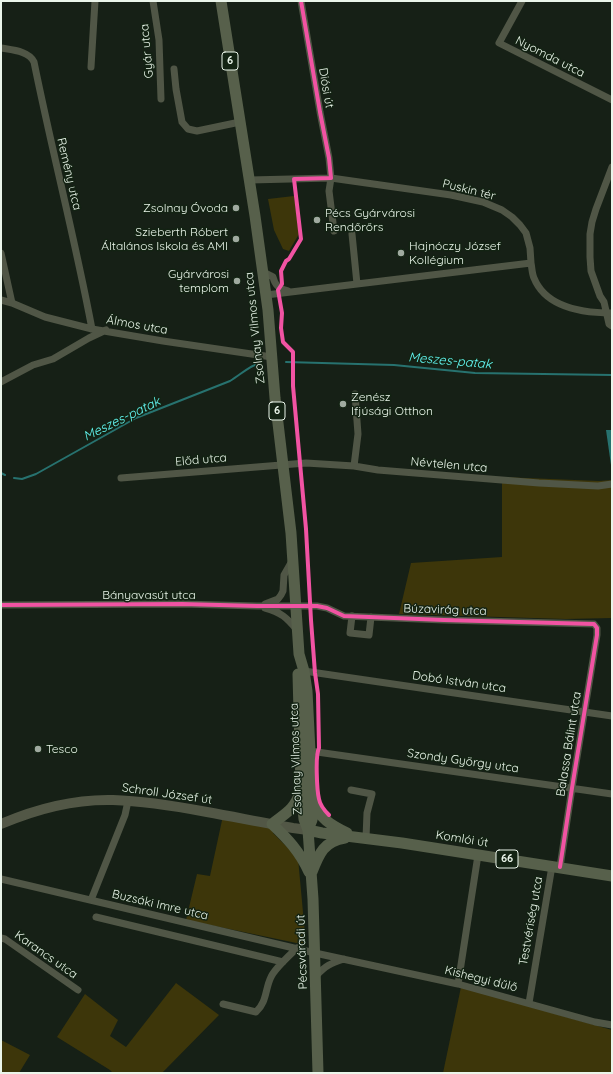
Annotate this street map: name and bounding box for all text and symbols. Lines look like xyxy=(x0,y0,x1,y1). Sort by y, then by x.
street label: Gyár utca xyxy=(137,23,157,79)
street label: Nyomda utca xyxy=(513,33,587,81)
road number: 6 xyxy=(222,52,238,70)
street label: Diósi út xyxy=(315,67,337,109)
street label: Remény utca xyxy=(54,136,84,212)
street label: Puskin tér xyxy=(441,176,497,204)
place label: Zsolnay Óvoda xyxy=(143,201,228,215)
marker: Zsolnay Óvoda xyxy=(231,203,241,213)
place label: Pécs Gyárvárosi Rendőrőrs xyxy=(325,206,415,234)
marker: Pécs Gyárvárosi Rendőrőrs xyxy=(312,215,322,225)
place label: Szieberth Róbert Általános Iskola és AMI xyxy=(101,225,228,253)
marker: Szieberth Róbert Általános Iskola és AMI xyxy=(231,234,241,244)
place label: Hajnóczy József Kollégium xyxy=(409,239,501,267)
marker: Hajnóczy József Kollégium xyxy=(396,248,406,258)
place label: Gyárvárosi templom xyxy=(168,267,229,295)
street label: Zsolnay Vilmos utca xyxy=(242,271,268,385)
marker: Gyárvárosi templom xyxy=(232,276,242,286)
street label: Álmos utca xyxy=(105,313,169,337)
water label: Meszes-patak xyxy=(408,350,492,372)
place label: Zenész Ifjúsági Otthon xyxy=(351,390,433,418)
water label: Meszes-patak xyxy=(81,394,163,444)
marker: Zenész Ifjúsági Otthon xyxy=(338,399,348,409)
road number: 6 xyxy=(269,402,285,420)
street label: Előd utca xyxy=(175,451,227,469)
street label: Névtelen utca xyxy=(410,454,488,476)
street label: Bányavasút utca xyxy=(102,588,196,602)
street label: Búzavirág utca xyxy=(403,601,487,619)
street label: Dobó István utca xyxy=(411,668,507,696)
street label: Balassa Bálint utca xyxy=(554,691,584,797)
street label: Zsolnay Vilmos utca xyxy=(287,703,305,815)
place label: Tesco xyxy=(46,742,78,756)
marker: Tesco xyxy=(33,744,43,754)
street label: Szondy György utca xyxy=(406,746,520,776)
street label: Schroll József út xyxy=(121,781,213,807)
street label: Komlói út xyxy=(435,828,489,850)
road number: 66 xyxy=(496,850,518,868)
street label: Testvériség utca xyxy=(516,875,546,967)
street label: Buzsáki Imre utca xyxy=(110,887,210,923)
street label: Pécsváradi út xyxy=(293,914,311,990)
street label: Karancs utca xyxy=(12,928,80,982)
street label: Kishegyi dűlő xyxy=(443,963,519,995)

